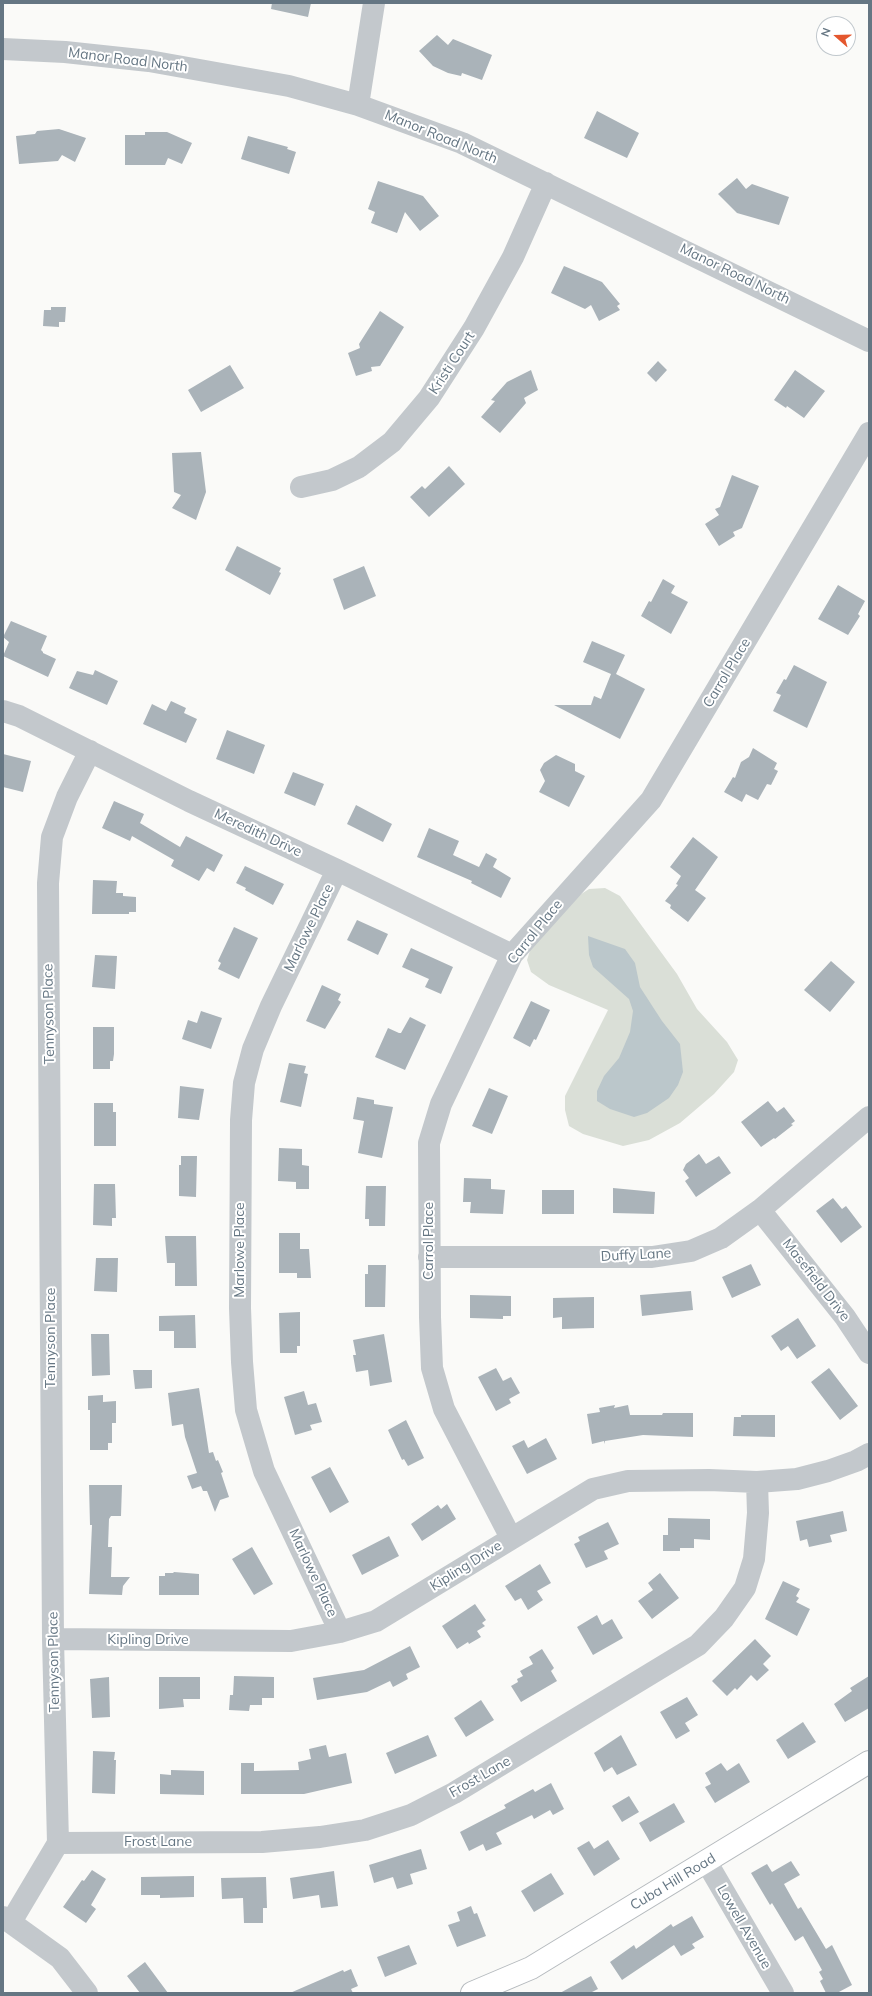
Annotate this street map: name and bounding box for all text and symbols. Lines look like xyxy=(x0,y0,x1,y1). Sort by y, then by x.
north arrow xyxy=(816,16,856,56)
text: N xyxy=(818,26,834,39)
street label: Manor Road North xyxy=(67,44,189,76)
street label: Manor Road North xyxy=(382,107,500,167)
street label: Manor Road North xyxy=(677,240,793,308)
street label: Kristi Court xyxy=(425,328,479,398)
street label: Carrol Place xyxy=(700,635,754,711)
street label: Meredith Drive xyxy=(212,805,304,861)
street label: Marlowe Place xyxy=(281,881,337,975)
street label: Carrol Place xyxy=(504,896,566,968)
street label: Tennyson Place xyxy=(40,964,58,1064)
street label: Marlowe Place xyxy=(232,1202,248,1298)
street label: Carrol Place xyxy=(421,1202,437,1280)
street label: Masefield Drive xyxy=(779,1235,853,1325)
street label: Duffy Lane xyxy=(600,1245,672,1265)
street label: Tennyson Place xyxy=(43,1288,59,1388)
street label: Marlowe Place xyxy=(285,1526,341,1620)
street label: Kipling Drive xyxy=(427,1537,505,1595)
street label: Tennyson Place xyxy=(45,1612,63,1712)
street label: Kipling Drive xyxy=(107,1632,189,1648)
street label: Frost Lane xyxy=(446,1753,514,1801)
street label: Frost Lane xyxy=(124,1834,192,1850)
street label: Cuba Hill Road xyxy=(627,1850,719,1914)
street label: Lowell Avenue xyxy=(713,1882,775,1972)

